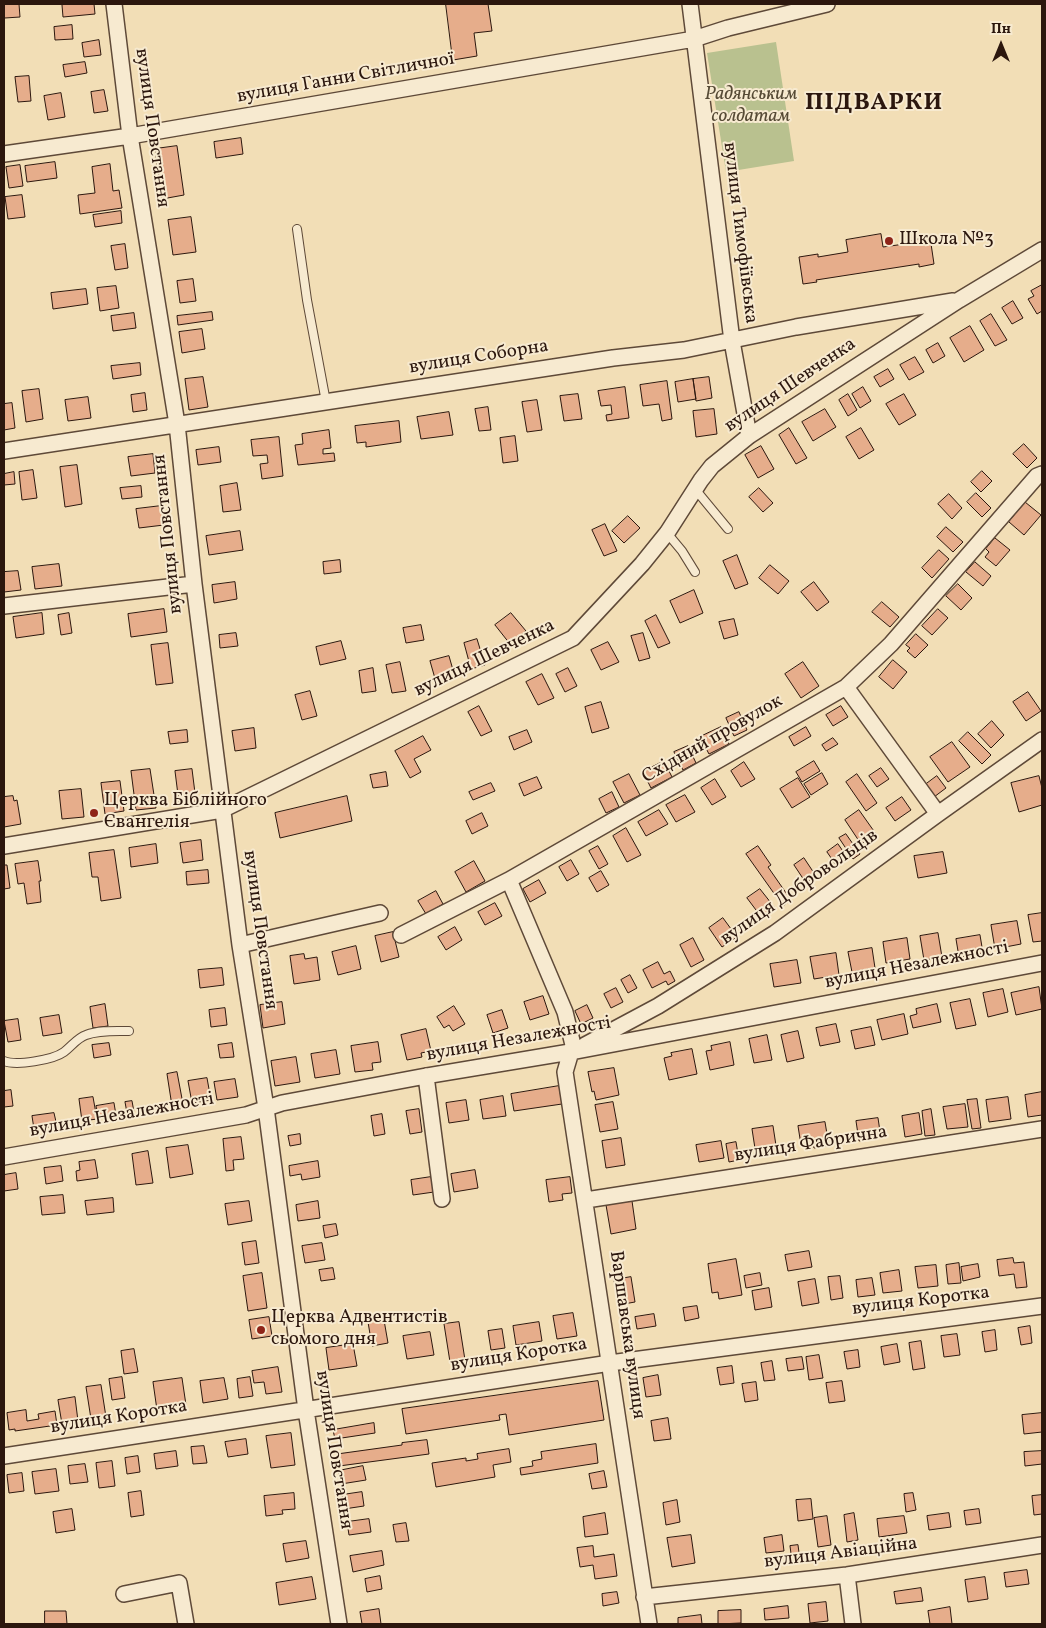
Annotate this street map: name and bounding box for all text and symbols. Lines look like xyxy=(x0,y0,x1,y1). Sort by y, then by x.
north arrow xyxy=(976,20,1026,70)
text: Пн xyxy=(991,20,1011,39)
street label: вулиця Повстання xyxy=(129,47,173,209)
street label: вулиця Ганни Світличної xyxy=(235,49,457,109)
park label: Радянським солдатам xyxy=(704,85,798,129)
district label: ПІДВАРКИ xyxy=(804,91,944,119)
street label: вулиця Тимофіївська xyxy=(717,141,761,325)
place label: Школа №3 xyxy=(899,230,994,252)
marker: Школа №3 xyxy=(883,235,895,247)
street label: вулиця Шевченка xyxy=(721,334,861,438)
street label: вулиця Соборна xyxy=(408,336,550,380)
street label: вулиця Повстання xyxy=(149,453,189,615)
street label: вулиця Шевченка xyxy=(411,615,559,703)
street label: Східний провулок xyxy=(639,690,787,790)
place label: Церква Біблійного Євангелія xyxy=(104,791,267,835)
marker: Церква Біблійного Євангелія xyxy=(88,807,100,819)
street label: вулиця Добровольців xyxy=(717,825,883,951)
street label: вулиця Повстання xyxy=(237,849,281,1011)
street label: вулиця Незалежності xyxy=(823,937,1011,995)
street label: вулиця Незалежності xyxy=(425,1013,613,1067)
street label: вулиця Незалежності xyxy=(28,1089,216,1143)
street label: вулиця Фабрична xyxy=(733,1122,889,1168)
street label: Варшавська вулиця xyxy=(603,1249,649,1421)
street label: вулиця Коротка xyxy=(851,1282,991,1322)
place label: Церква Адвентистів сьомого дня xyxy=(271,1308,448,1352)
marker: Церква Адвентистів сьомого дня xyxy=(255,1324,267,1336)
street label: вулиця Коротка xyxy=(449,1334,589,1378)
street label: вулиця Повстання xyxy=(309,1369,357,1531)
street label: вулиця Коротка xyxy=(49,1396,189,1440)
street label: вулиця Авіаційна xyxy=(763,1533,919,1575)

